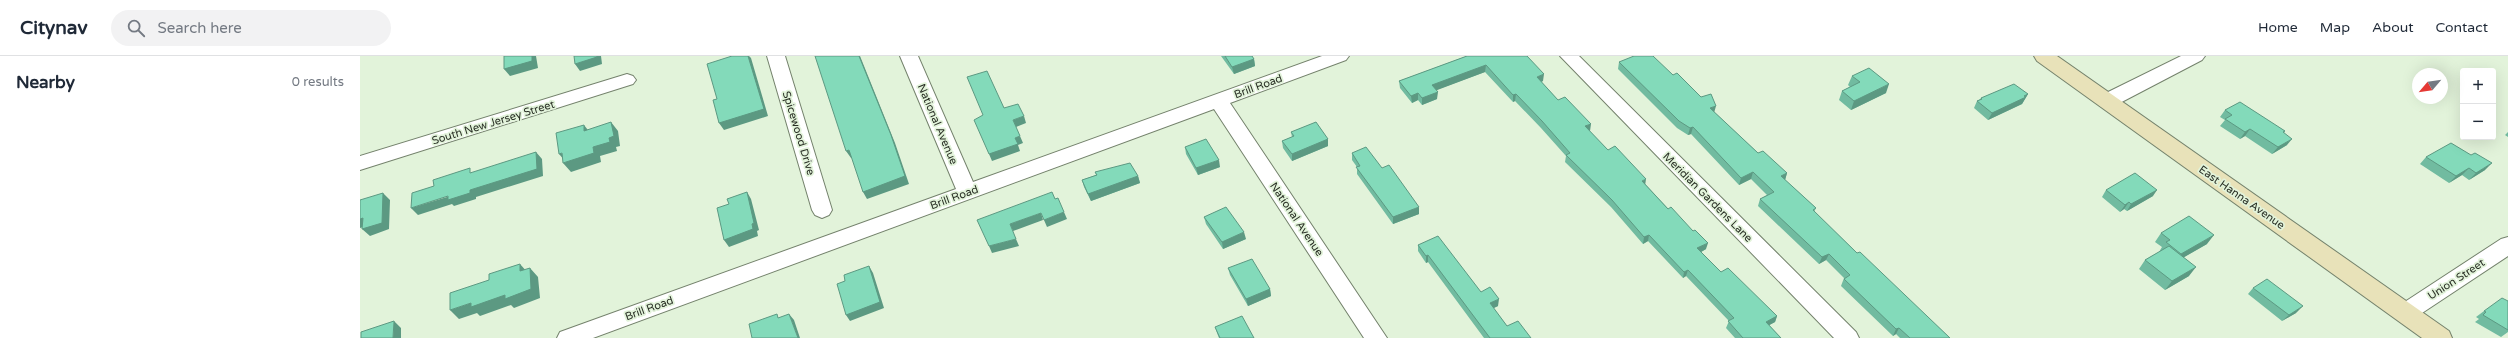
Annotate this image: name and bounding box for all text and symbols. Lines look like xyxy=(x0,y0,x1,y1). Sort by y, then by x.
search box xyxy=(111,10,391,46)
text: Citynav xyxy=(20,17,87,39)
icon: search xyxy=(125,17,147,39)
text: Search here xyxy=(157,19,242,37)
text: Home xyxy=(2258,19,2298,36)
text: Map xyxy=(2320,19,2350,36)
text: About xyxy=(2372,19,2414,36)
text: Contact xyxy=(2436,19,2488,36)
north arrow xyxy=(2412,68,2448,104)
map controls xyxy=(2460,68,2496,140)
button: + xyxy=(2460,68,2496,104)
text: Nearby xyxy=(16,72,75,93)
street label: Brill Road xyxy=(1232,72,1284,101)
text: 0 results xyxy=(292,74,344,90)
street label: National Avenue xyxy=(915,82,960,166)
street label: Spicewood Drive xyxy=(780,90,817,177)
street label: South New Jersey Street xyxy=(430,98,556,147)
button: − xyxy=(2460,104,2496,140)
street label: Meridian Gardens Lane xyxy=(1660,150,1755,245)
street label: East Hanna Avenue xyxy=(2196,163,2287,232)
street label: National Avenue xyxy=(1267,180,1326,259)
street label: Brill Road xyxy=(928,183,980,212)
street label: Union Street xyxy=(2425,256,2487,303)
street label: Brill Road xyxy=(623,294,675,323)

